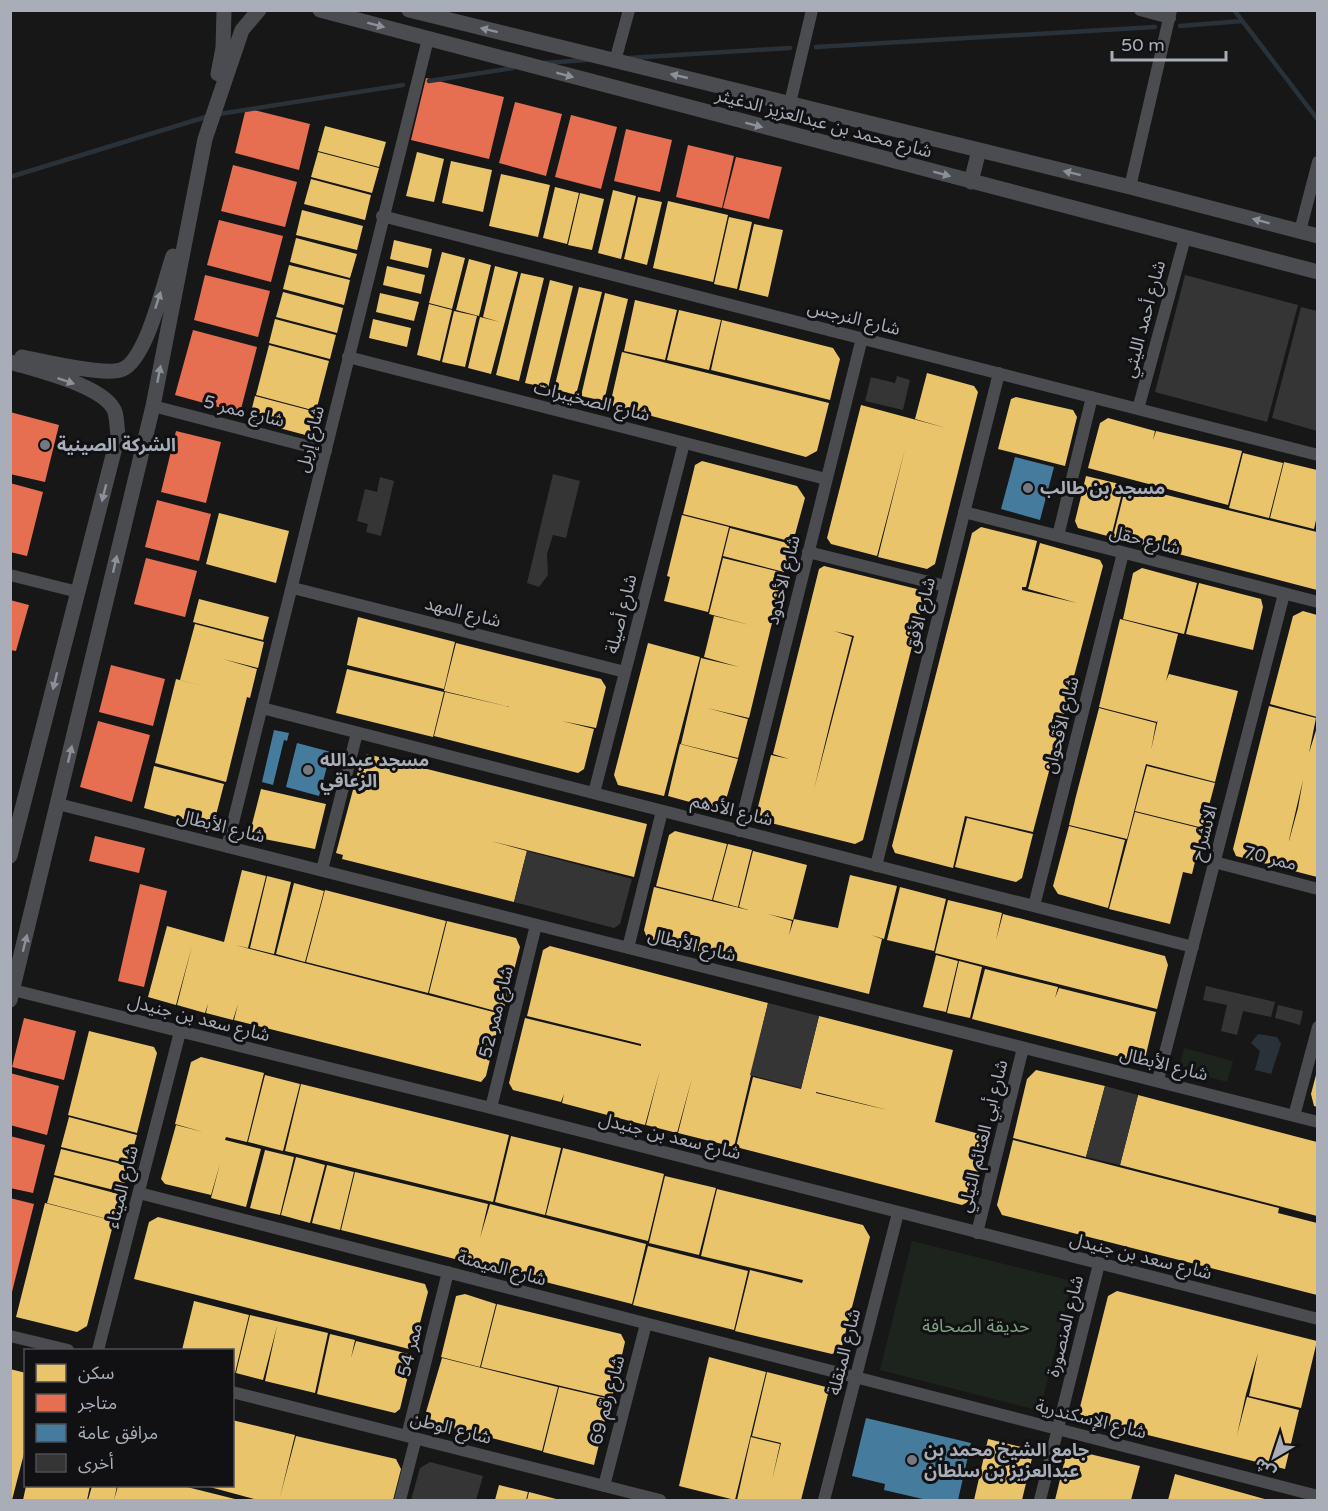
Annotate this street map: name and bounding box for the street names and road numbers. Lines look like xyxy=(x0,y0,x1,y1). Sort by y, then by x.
street label: شارع محمد بن عبدالعزيز الدغيثر xyxy=(712,83,935,165)
street label: شارع أحمد الليثي xyxy=(1118,258,1173,381)
street label: شارع النرجس xyxy=(805,296,903,343)
street label: شارع الصخيبرات xyxy=(531,376,652,429)
street label: شارع ممر 5 xyxy=(200,390,287,435)
street label: شارع إربل xyxy=(291,403,332,475)
street label: شارع حقل xyxy=(1106,521,1183,562)
street label: شارع الأخدود xyxy=(761,533,808,628)
street label: شارع أصيلة xyxy=(600,572,644,657)
street label: شارع الأفق xyxy=(900,575,943,656)
street label: شارع المهد xyxy=(422,592,503,635)
street label: شارع الأقحوان xyxy=(1038,674,1087,776)
street label: شارع الأدهم xyxy=(688,789,775,834)
street label: الانشراح xyxy=(1186,802,1224,864)
street label: شارع الأبطال xyxy=(174,804,267,850)
street label: ممر 70 xyxy=(1241,841,1299,875)
street label: شارع الأبطال xyxy=(645,923,738,969)
street label: شارع ممر 52 xyxy=(474,964,521,1061)
street label: شارع سعد بن جنيدل xyxy=(125,990,272,1049)
street label: شارع الأبطال xyxy=(1117,1042,1210,1088)
street label: شارع أبي الغنائم النيلي xyxy=(953,1057,1016,1215)
street label: شارع سعد بن جنيدل xyxy=(596,1108,743,1167)
street label: شارع الميناء xyxy=(101,1143,146,1231)
street label: شارع سعد بن جنيدل xyxy=(1067,1228,1214,1287)
street label: شارع الميمنة xyxy=(454,1246,549,1293)
street label: شارع المنصورة xyxy=(1042,1273,1091,1380)
street label: شارع المنقلة xyxy=(823,1306,868,1398)
street label: ممر 54 xyxy=(393,1321,427,1379)
street label: شارع رقم 69 xyxy=(585,1353,632,1448)
street label: شارع الإسكندرية xyxy=(1032,1395,1149,1446)
street label: شارع الوطن xyxy=(408,1407,494,1452)

